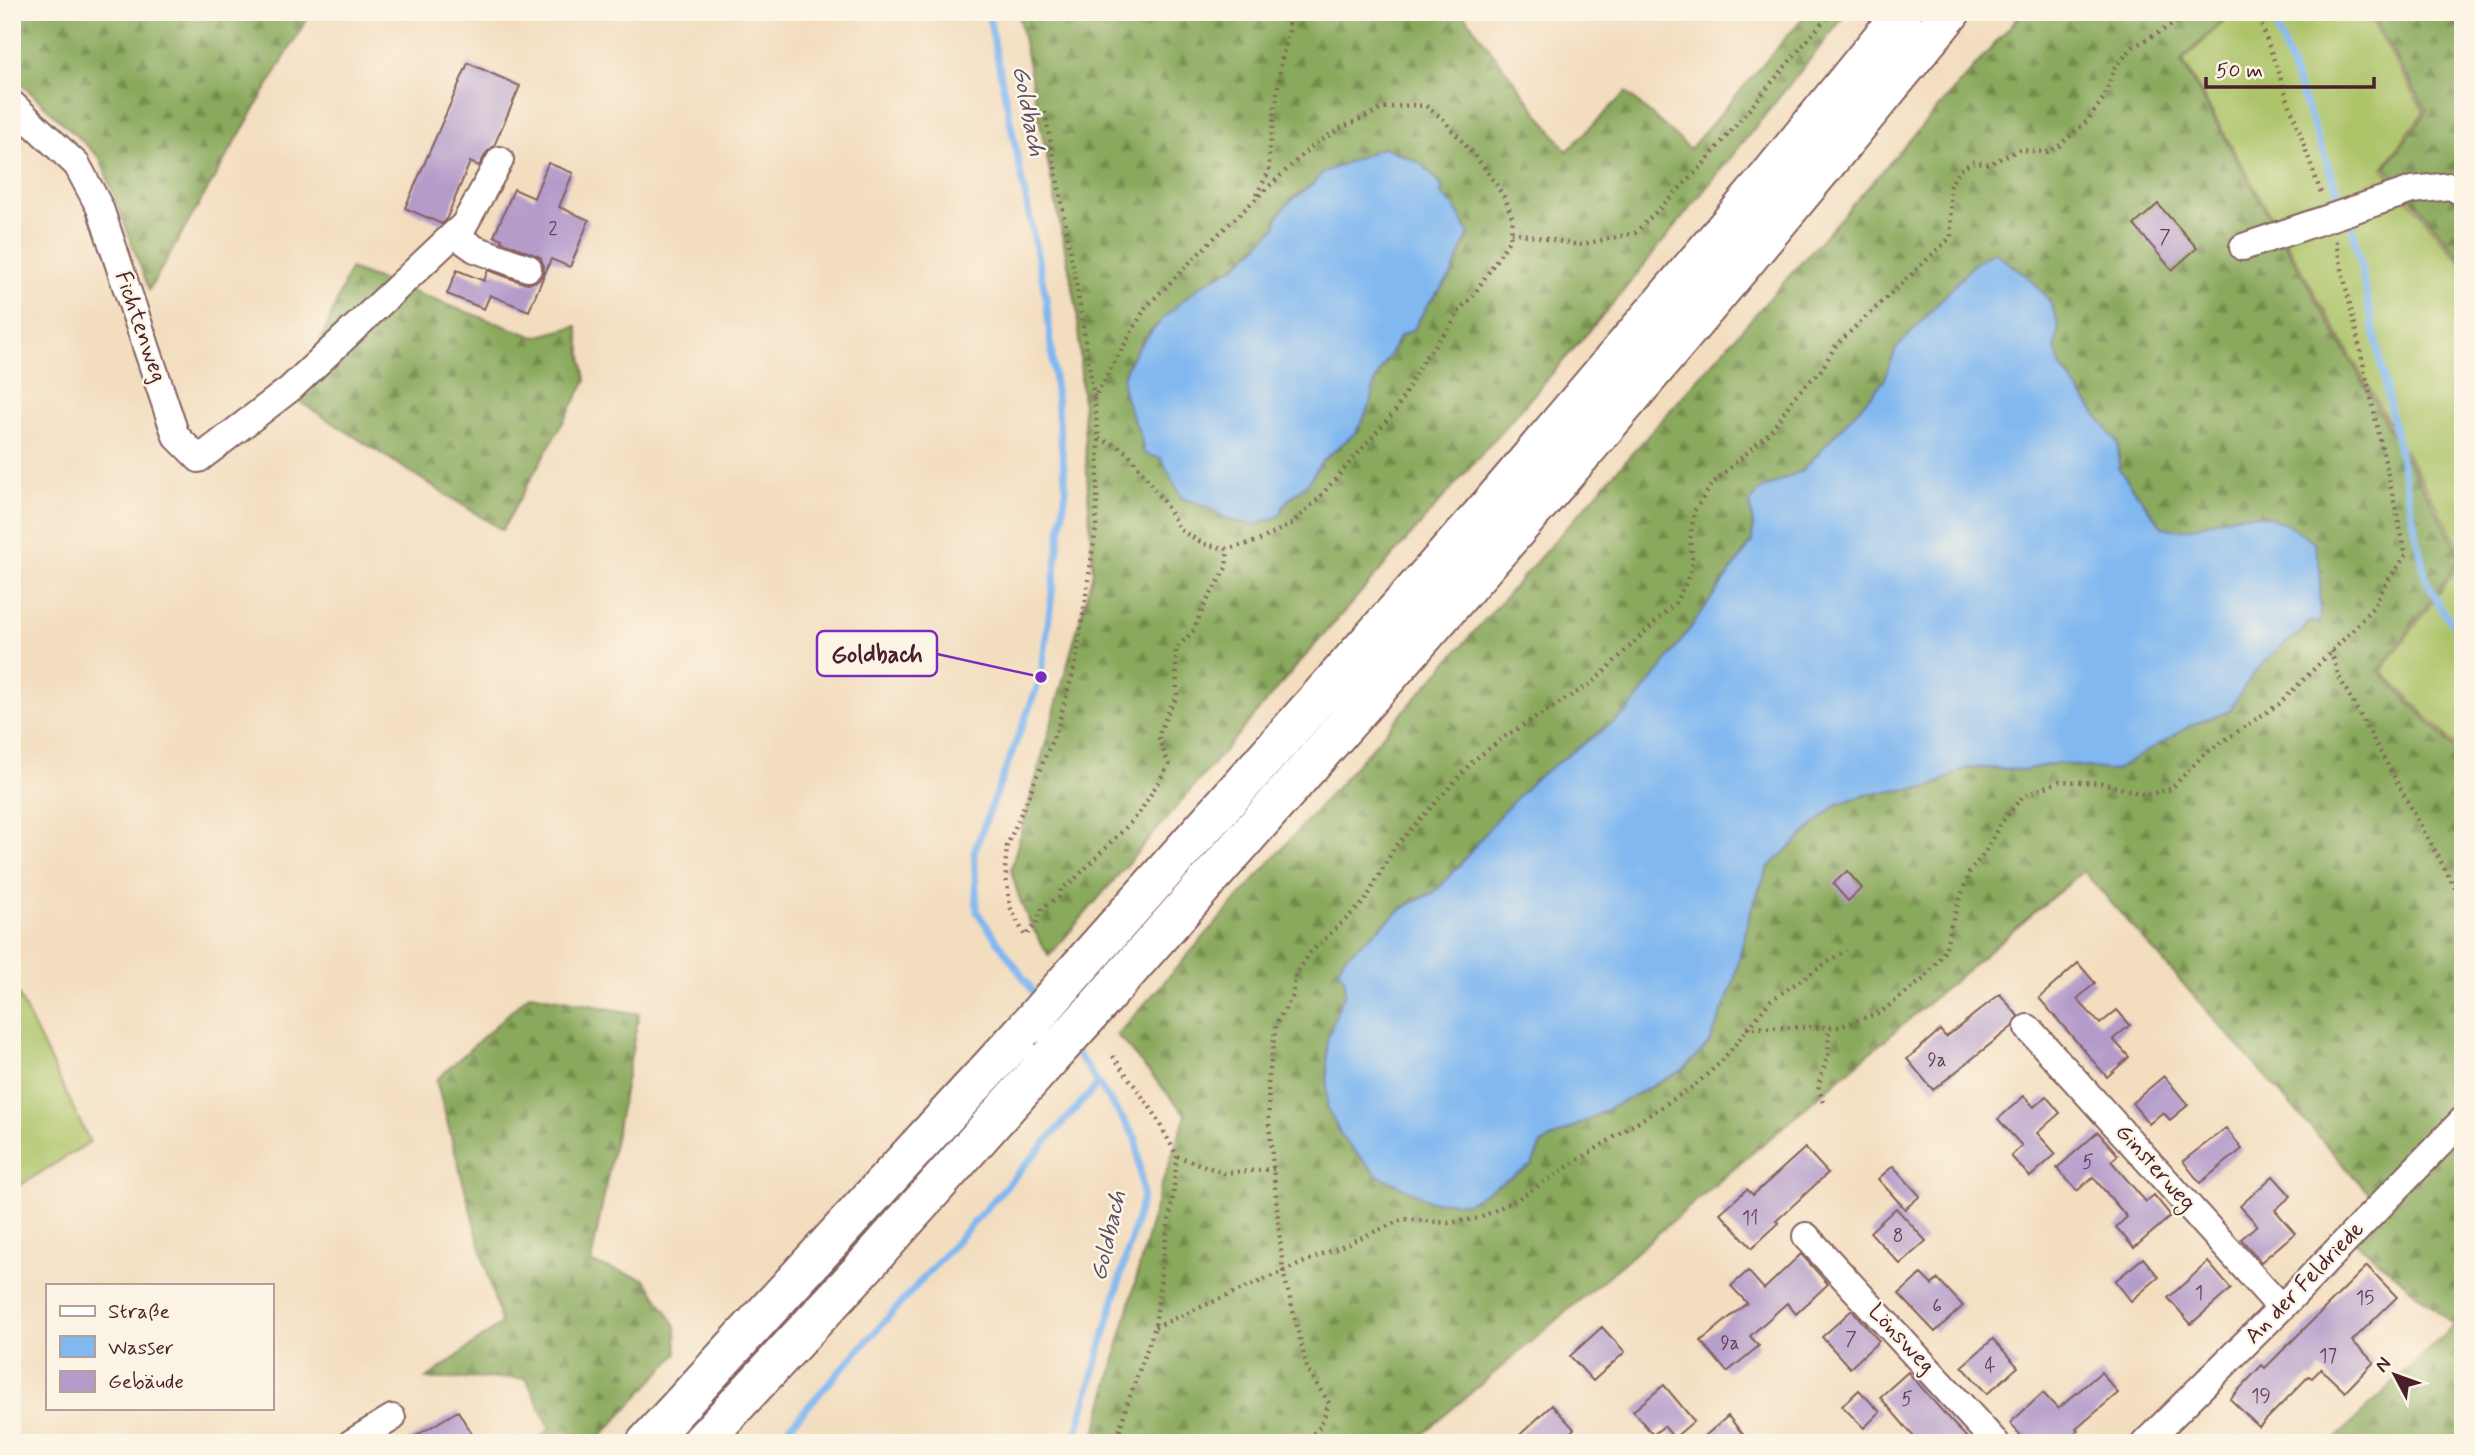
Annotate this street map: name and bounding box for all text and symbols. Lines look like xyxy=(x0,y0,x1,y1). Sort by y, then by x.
scale bar xyxy=(2206,46,2374,90)
text: 50 m xyxy=(2216,57,2263,85)
water label: Goldbach xyxy=(1004,63,1052,159)
house number: 2 xyxy=(548,217,558,242)
house number: 7 xyxy=(2159,225,2171,250)
street label: Fichtenweg xyxy=(107,267,173,387)
callout: Goldbach xyxy=(817,631,937,676)
text: Goldbach xyxy=(831,640,923,671)
house number: 9a xyxy=(1927,1048,1947,1073)
street label: Ginsterweg xyxy=(2106,1118,2202,1219)
house number: 5 xyxy=(2082,1150,2094,1175)
water label: Goldbach xyxy=(1084,1188,1134,1284)
house number: 11 xyxy=(1742,1206,1758,1231)
street label: An der Feldriede xyxy=(2239,1215,2371,1351)
house number: 8 xyxy=(1893,1224,1903,1249)
house number: 1 xyxy=(2195,1281,2203,1306)
legend xyxy=(46,1284,273,1410)
house number: 15 xyxy=(2356,1286,2374,1311)
house number: 6 xyxy=(1932,1294,1942,1319)
text: Straße xyxy=(108,1298,170,1326)
street label: Lönsweg xyxy=(1861,1298,1941,1380)
house number: 7 xyxy=(1845,1327,1857,1352)
house number: 9a xyxy=(1720,1331,1740,1356)
text: Wasser xyxy=(108,1334,174,1362)
north arrow xyxy=(2360,1340,2430,1410)
house number: 17 xyxy=(2319,1344,2337,1369)
text: N xyxy=(2370,1352,2397,1378)
house number: 4 xyxy=(1984,1354,1996,1379)
text: Gebäude xyxy=(108,1368,184,1396)
house number: 19 xyxy=(2251,1384,2271,1409)
house number: 5 xyxy=(1901,1387,1913,1412)

